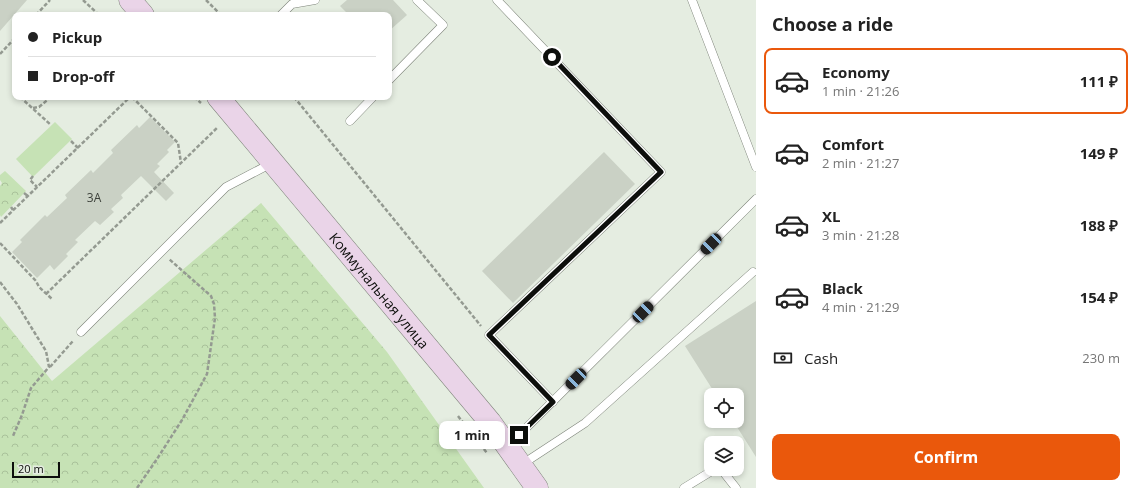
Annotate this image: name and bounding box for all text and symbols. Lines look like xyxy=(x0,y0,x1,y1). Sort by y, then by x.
text: Choose a ride xyxy=(772,12,893,36)
text: Pickup xyxy=(52,27,102,47)
route start xyxy=(543,48,561,66)
text: Economy xyxy=(822,62,890,82)
icon: car xyxy=(774,63,810,99)
text: Drop-off xyxy=(52,66,114,86)
text: 111 ₽ xyxy=(1080,71,1118,91)
text: 1 min · 21:26 xyxy=(822,82,899,100)
text: Comfort xyxy=(822,134,884,154)
icon: car xyxy=(774,135,810,171)
text: 149 ₽ xyxy=(1080,143,1118,163)
text: 2 min · 21:27 xyxy=(822,154,899,172)
house number: 3А xyxy=(87,189,102,206)
text: XL xyxy=(822,206,840,226)
icon: car xyxy=(774,207,810,243)
text: 188 ₽ xyxy=(1080,215,1118,235)
text: 3 min · 21:28 xyxy=(822,226,899,244)
street label: Коммунальная улица xyxy=(326,228,434,352)
car xyxy=(698,231,724,257)
text: Black xyxy=(822,278,863,298)
icon: car xyxy=(774,279,810,315)
text: 154 ₽ xyxy=(1080,287,1118,307)
text: 4 min · 21:29 xyxy=(822,298,899,316)
car xyxy=(630,299,656,325)
icon: cash xyxy=(772,347,794,369)
text: Cash xyxy=(804,348,838,368)
text: 230 m xyxy=(1082,349,1120,367)
car xyxy=(563,366,589,392)
map controls xyxy=(704,388,744,476)
button: locate xyxy=(704,388,744,428)
callout: 1 min xyxy=(439,421,505,449)
text: 1 min xyxy=(454,426,490,444)
route end xyxy=(510,426,528,444)
button: Confirm xyxy=(772,434,1120,480)
button: layers xyxy=(704,436,744,476)
scale bar xyxy=(12,460,60,479)
text: 20 m xyxy=(18,461,44,476)

